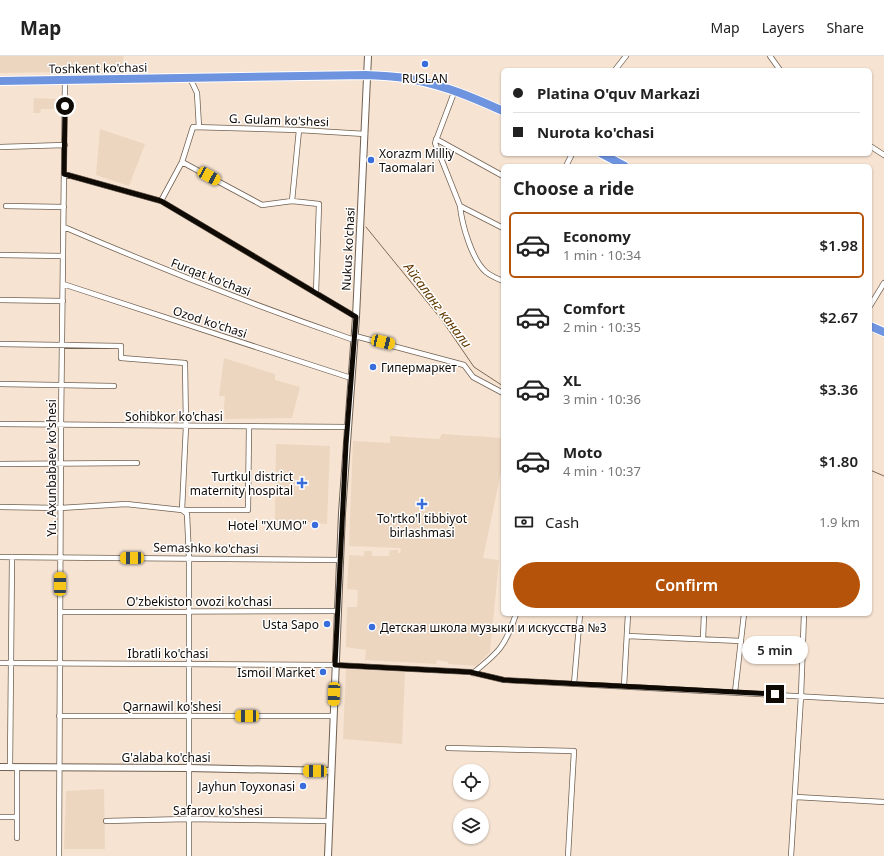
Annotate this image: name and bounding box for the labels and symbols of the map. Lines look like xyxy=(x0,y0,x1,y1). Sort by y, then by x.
street label: Toshkent ko'chasi xyxy=(49,59,147,77)
marker: RUSLAN xyxy=(420,59,430,69)
place label: RUSLAN xyxy=(402,70,448,87)
route start xyxy=(56,97,74,115)
street label: G. Gulam ko'shesi xyxy=(229,110,329,130)
place label: Xorazm Milliy Taomalari xyxy=(379,145,455,176)
marker: Xorazm Milliy Taomalari xyxy=(366,155,376,165)
car xyxy=(196,165,222,187)
street label: Nukus ko'chasi xyxy=(337,207,359,291)
street label: Furqat ko'chasi xyxy=(169,254,253,300)
water label: Айсаланг канали xyxy=(399,258,476,352)
street label: Ozod ko'chasi xyxy=(171,302,249,342)
car xyxy=(370,333,396,351)
place label: Гипермаркет xyxy=(381,359,457,376)
marker: Гипермаркет xyxy=(368,362,378,372)
street label: Yu. Axunbabaev ko'shesi xyxy=(43,399,60,537)
street label: Sohibkor ko'chasi xyxy=(125,408,223,425)
place label: Turtkul district maternity hospital xyxy=(190,468,294,499)
marker: Turtkul district maternity hospital xyxy=(296,477,308,489)
marker: To'rtko'l tibbiyot birlashmasi xyxy=(416,498,428,510)
place label: To'rtko'l tibbiyot birlashmasi xyxy=(377,510,468,541)
place label: Hotel "XUMO" xyxy=(228,517,307,534)
marker: Hotel "XUMO" xyxy=(310,520,320,530)
street label: Semashko ko'chasi xyxy=(153,539,259,557)
car xyxy=(120,552,144,564)
car xyxy=(54,572,66,596)
street label: O'zbekiston ovozi ko'chasi xyxy=(126,593,272,610)
place label: Usta Sapo xyxy=(262,616,319,633)
marker: Usta Sapo xyxy=(322,619,332,629)
place label: Детская школа музыки и искусства №3 xyxy=(380,619,607,636)
marker: Детская школа музыки и искусства №3 xyxy=(367,622,377,632)
callout: 5 min xyxy=(742,636,808,664)
street label: Ibratli ko'chasi xyxy=(128,645,208,662)
place label: Ismoil Market xyxy=(237,664,316,681)
marker: Ismoil Market xyxy=(318,667,328,677)
car xyxy=(328,682,340,706)
route end xyxy=(766,685,784,703)
street label: Qarnawil ko'shesi xyxy=(123,698,221,715)
car xyxy=(235,710,259,722)
street label: G'alaba ko'chasi xyxy=(121,749,211,766)
car xyxy=(303,765,327,777)
place label: Jayhun Toyxonasi xyxy=(197,778,295,795)
marker: Jayhun Toyxonasi xyxy=(298,781,308,791)
street label: Safarov ko'shesi xyxy=(173,802,263,819)

